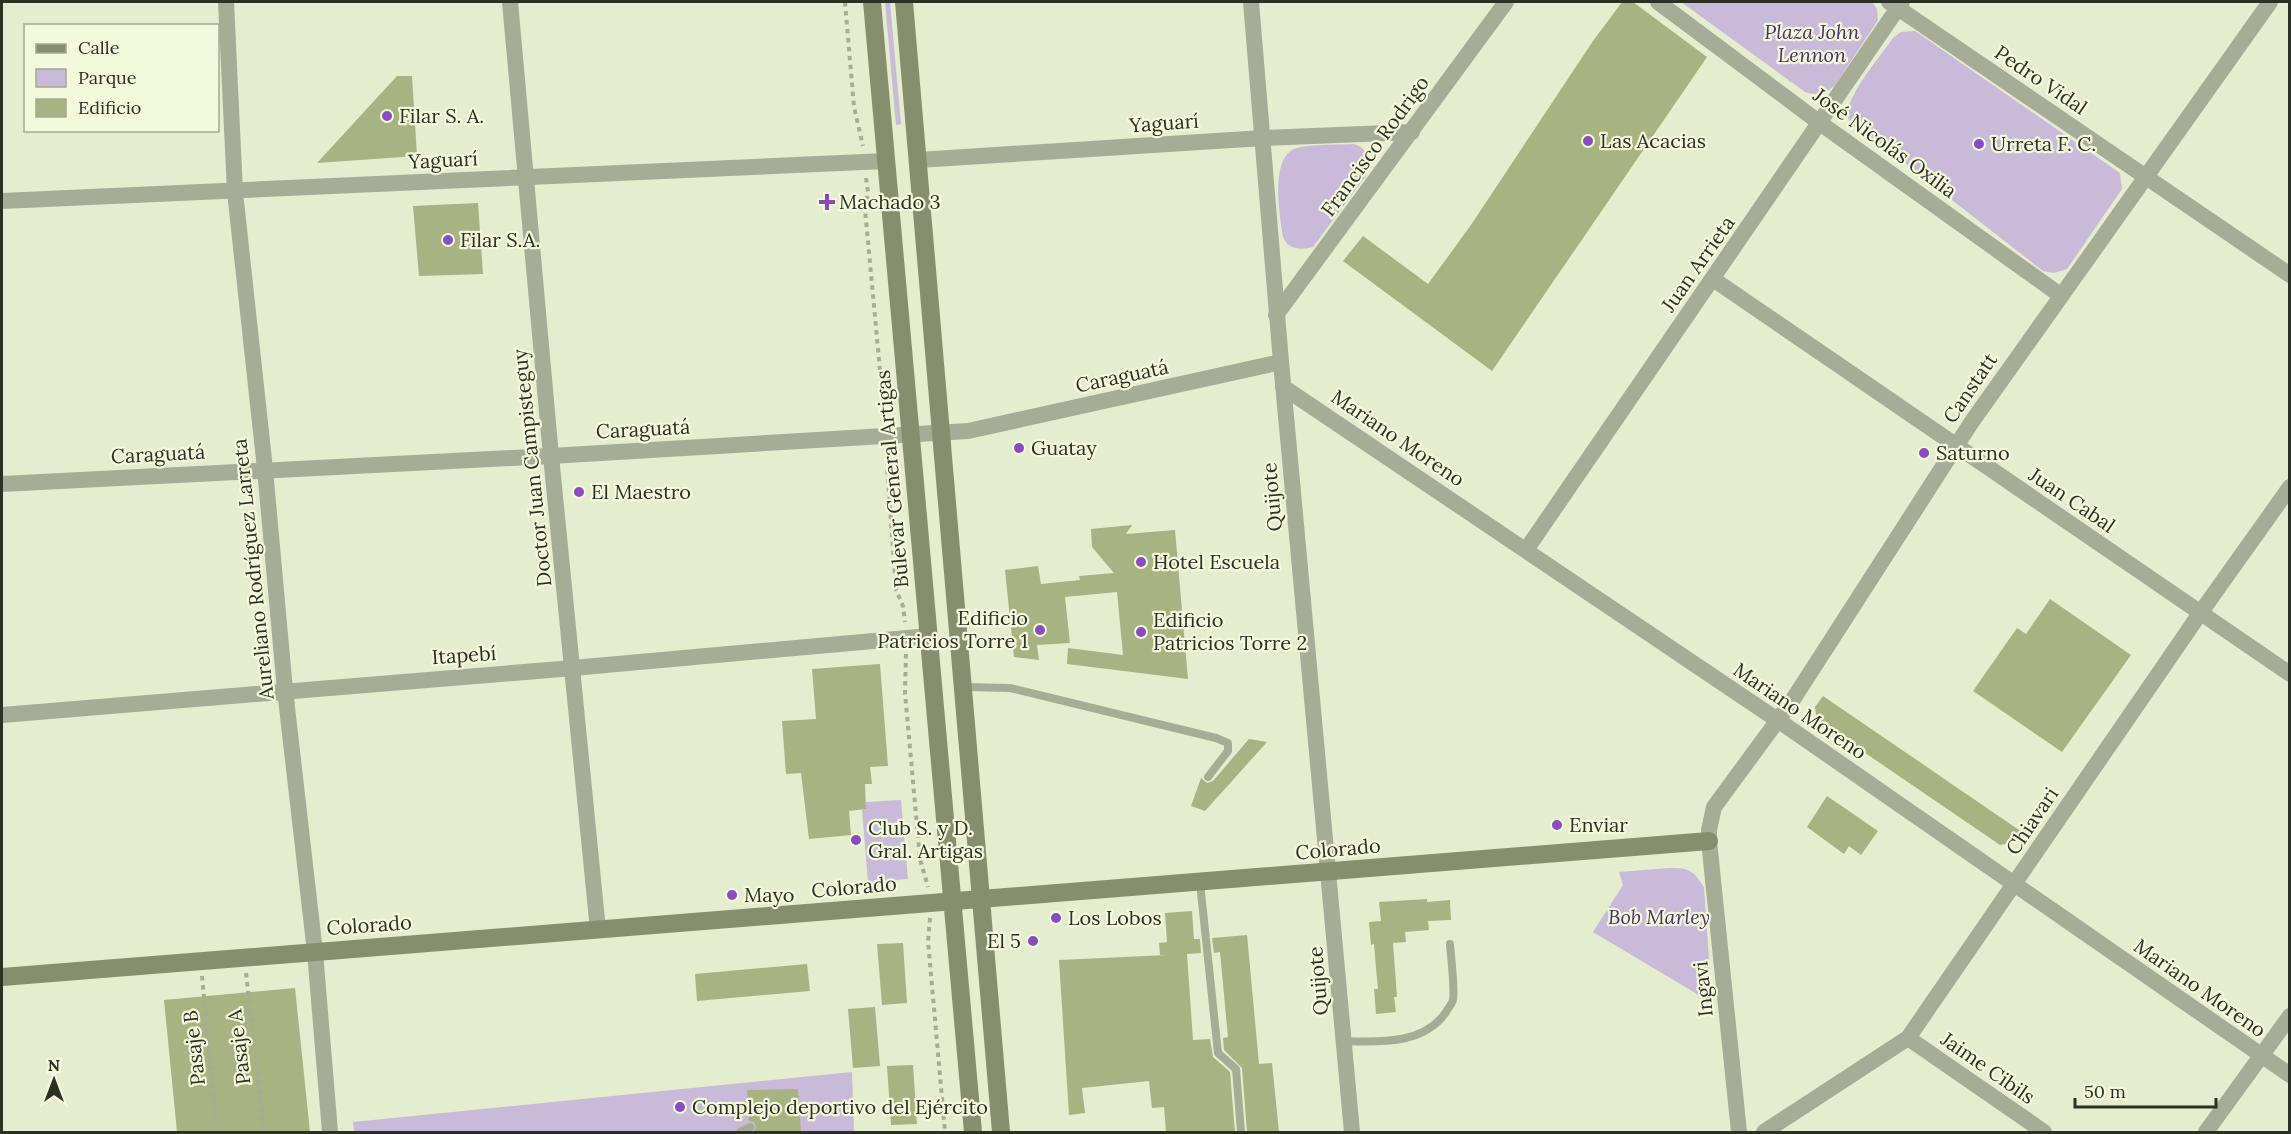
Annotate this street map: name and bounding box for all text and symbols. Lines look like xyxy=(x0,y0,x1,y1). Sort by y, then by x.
park label: Plaza John Lennon xyxy=(1764,19,1860,67)
legend xyxy=(24,24,219,132)
text: Calle xyxy=(78,36,120,59)
street label: Pedro Vidal xyxy=(1990,40,2092,120)
text: Parque xyxy=(78,66,137,89)
street label: Francisco Rodrigo xyxy=(1315,70,1434,221)
street label: José Nicolás Oxilia xyxy=(1808,82,1962,203)
text: Edificio xyxy=(78,96,141,119)
place label: Filar S. A. xyxy=(399,103,484,128)
street label: Yaguarí xyxy=(1127,108,1200,137)
marker: Filar S. A. xyxy=(380,109,394,123)
place label: Las Acacias xyxy=(1600,128,1706,153)
place label: Urreta F. C. xyxy=(1991,131,2096,156)
marker: Las Acacias xyxy=(1581,134,1595,148)
marker: Urreta F. C. xyxy=(1972,137,1986,151)
street label: Yaguarí xyxy=(407,145,478,174)
place label: Machado 3 xyxy=(839,189,941,214)
marker: Machado 3 xyxy=(820,195,834,209)
street label: Juan Arrieta xyxy=(1655,211,1740,317)
place label: Filar S.A. xyxy=(460,227,540,252)
marker: Filar S.A. xyxy=(441,233,455,247)
street label: Doctor Juan Campisteguy xyxy=(507,348,556,588)
street label: Canstatt xyxy=(1937,348,2002,428)
street label: Caraguatá xyxy=(1073,353,1171,398)
street label: Bulevar General Artigas xyxy=(870,369,913,589)
street label: Mariano Moreno xyxy=(1327,384,1470,491)
street label: Caraguatá xyxy=(595,414,691,443)
place label: Guatay xyxy=(1031,435,1097,460)
street label: Aureliano Rodríguez Larreta xyxy=(226,437,279,702)
street label: Caraguatá xyxy=(110,439,206,468)
place label: Saturno xyxy=(1936,440,2010,465)
marker: Guatay xyxy=(1012,441,1026,455)
marker: Saturno xyxy=(1917,446,1931,460)
street label: Quijote xyxy=(1256,461,1287,532)
street label: Juan Cabal xyxy=(2023,461,2120,538)
place label: El Maestro xyxy=(591,479,691,504)
marker: El Maestro xyxy=(572,485,586,499)
place label: Hotel Escuela xyxy=(1153,549,1280,574)
marker: Hotel Escuela xyxy=(1134,555,1148,569)
place label: Edificio Patricios Torre 1 xyxy=(877,605,1028,653)
place label: Edificio Patricios Torre 2 xyxy=(1153,607,1307,655)
marker: Edificio Patricios Torre 1 xyxy=(1033,623,1047,637)
marker: Edificio Patricios Torre 2 xyxy=(1134,625,1148,639)
street label: Itapebí xyxy=(431,640,497,669)
street label: Mariano Moreno xyxy=(1729,657,1872,764)
street label: Chiavari xyxy=(2000,782,2063,859)
place label: Enviar xyxy=(1569,812,1628,837)
place label: Club S. y D. Gral. Artigas xyxy=(868,815,983,863)
marker: Enviar xyxy=(1550,818,1564,832)
street label: Colorado xyxy=(1294,832,1382,865)
marker: Club S. y D. Gral. Artigas xyxy=(849,833,863,847)
street label: Colorado xyxy=(810,870,898,903)
place label: Mayo xyxy=(744,882,795,907)
marker: Mayo xyxy=(725,888,739,902)
park label: Bob Marley xyxy=(1608,904,1710,929)
place label: Los Lobos xyxy=(1068,905,1162,930)
street label: Colorado xyxy=(326,909,412,940)
marker: Los Lobos xyxy=(1049,911,1063,925)
place label: El 5 xyxy=(987,928,1021,953)
street label: Mariano Moreno xyxy=(2129,933,2271,1042)
marker: El 5 xyxy=(1026,934,1040,948)
street label: Quijote xyxy=(1302,945,1333,1016)
street label: Ingavi xyxy=(1687,960,1718,1018)
street label: Pasaje A xyxy=(221,1007,256,1086)
street label: Pasaje B xyxy=(177,1009,210,1087)
street label: Jaime Cibils xyxy=(1936,1026,2040,1109)
north arrow xyxy=(24,1050,84,1110)
text: N xyxy=(48,1055,60,1075)
scale bar xyxy=(2075,1071,2216,1109)
text: 50 m xyxy=(2084,1080,2126,1103)
place label: Complejo deportivo del Ejército xyxy=(692,1094,988,1119)
marker: Complejo deportivo del Ejército xyxy=(673,1100,687,1114)

